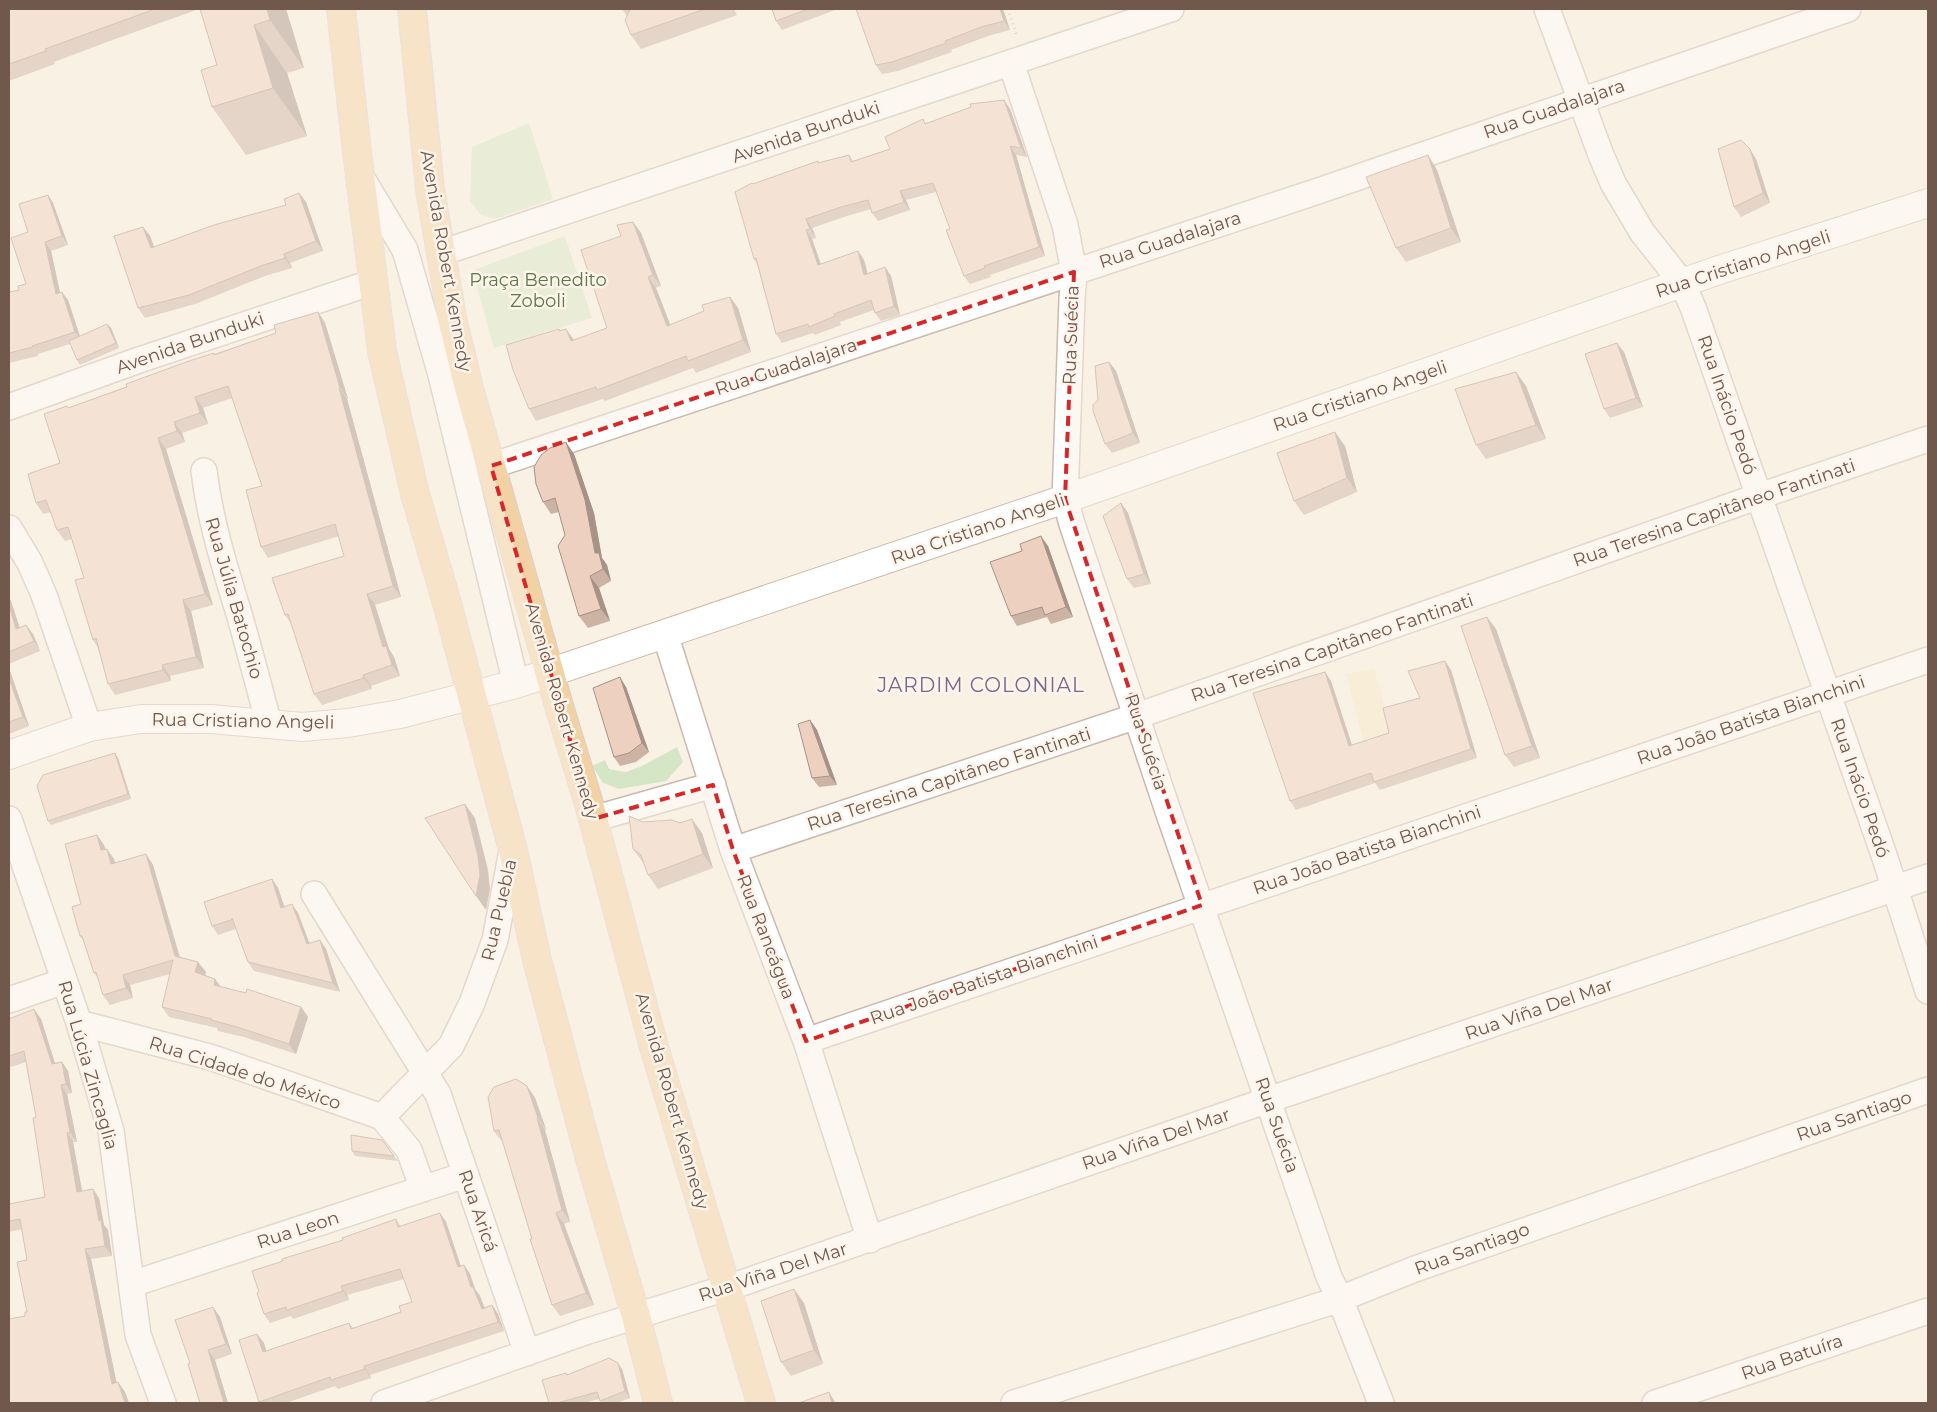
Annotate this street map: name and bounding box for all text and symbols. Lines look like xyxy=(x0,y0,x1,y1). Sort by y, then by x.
street label: Rua Guadalajara xyxy=(1480,75,1628,143)
street label: Avenida Bunduki xyxy=(729,96,883,168)
street label: Avenida Robert Kennedy xyxy=(416,149,476,374)
street label: Rua Guadalajara xyxy=(1096,207,1244,273)
street label: Rua Cristiano Angeli xyxy=(1653,225,1833,303)
park label: Praça Benedito Zoboli xyxy=(469,269,607,312)
street label: Rua Suécia xyxy=(1058,285,1084,385)
street label: Avenida Bunduki xyxy=(113,307,267,379)
street label: Rua Inácio Pedó xyxy=(1693,332,1761,478)
street label: Rua Guadalajara xyxy=(712,334,860,400)
street label: Rua Cristiano Angeli xyxy=(1270,356,1450,436)
street label: Rua Teresina Capitâneo Fantinati xyxy=(1570,454,1858,572)
street label: Rua Cristiano Angeli xyxy=(888,489,1068,569)
street label: Rua Júlia Batochio xyxy=(200,515,268,681)
street label: Rua Teresina Capitâneo Fantinati xyxy=(1188,589,1476,707)
street label: Avenida Robert Kennedy xyxy=(520,600,604,822)
street label: Rua João Batista Bianchini xyxy=(1634,671,1868,769)
district label: JARDIM COLONIAL xyxy=(876,673,1085,697)
street label: Rua Suécia xyxy=(1120,691,1172,793)
street label: Rua Cristiano Angeli xyxy=(151,708,335,734)
street label: Rua Inácio Pedó xyxy=(1826,715,1894,861)
street label: Rua Teresina Capitâneo Fantinati xyxy=(804,723,1094,835)
street label: Rua João Batista Bianchini xyxy=(1250,801,1484,899)
street label: Rua Puebla xyxy=(477,857,521,963)
street label: Rua Rancágua xyxy=(732,871,800,1003)
street label: Rua João Batista Bianchini xyxy=(867,931,1101,1029)
street label: Rua Viña Del Mar xyxy=(1462,973,1616,1045)
street label: Rua Lúcia Zincaglia xyxy=(53,978,123,1152)
street label: Avenida Robert Kennedy xyxy=(630,990,714,1212)
street label: Rua Cidade do México xyxy=(146,1032,344,1114)
street label: Rua Suécia xyxy=(1250,1074,1304,1176)
street label: Rua Santiago xyxy=(1793,1086,1915,1146)
street label: Rua Viña Del Mar xyxy=(1079,1103,1233,1175)
street label: Rua Aricá xyxy=(454,1167,502,1255)
street label: Rua Leon xyxy=(254,1206,342,1254)
street label: Rua Santiago xyxy=(1412,1218,1532,1280)
street label: Rua Viña Del Mar xyxy=(696,1238,850,1306)
street label: Rua Batuíra xyxy=(1738,1329,1846,1385)

